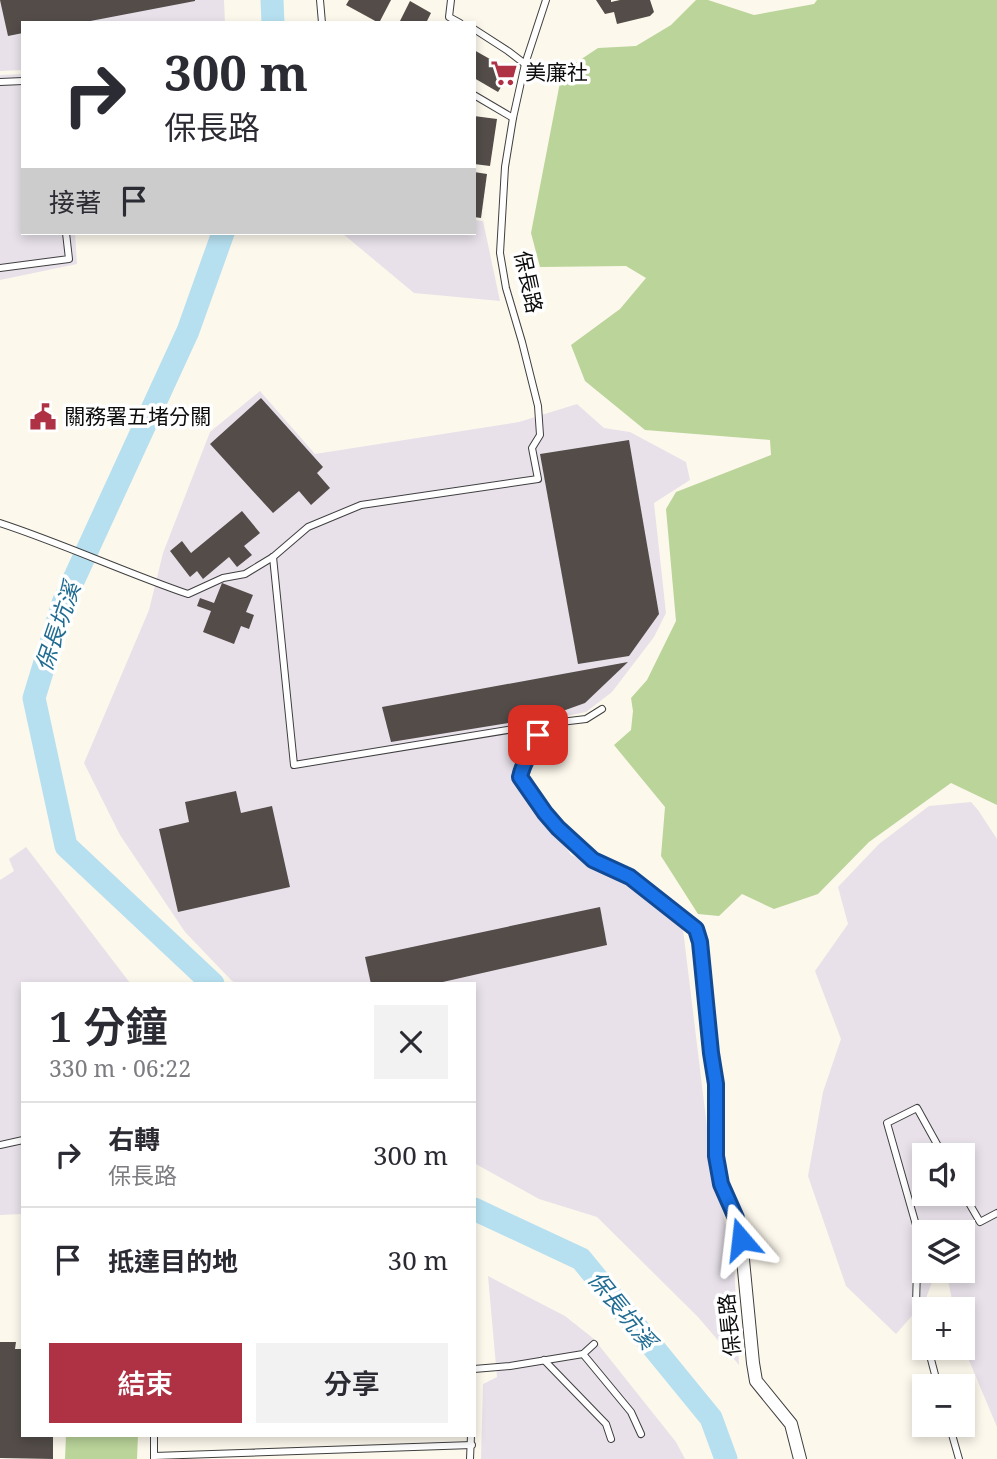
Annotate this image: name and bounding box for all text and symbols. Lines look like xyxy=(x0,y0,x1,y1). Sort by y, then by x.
text: 300 m xyxy=(164,39,308,105)
icon: right xyxy=(49,49,140,140)
supermarket icon: 美廉社 xyxy=(489,58,519,88)
place label: 美廉社 xyxy=(525,58,588,86)
text: 保長路 xyxy=(164,105,260,148)
icon: arrive xyxy=(115,182,153,220)
text: 接著 xyxy=(49,184,101,220)
street label: 保長路 xyxy=(509,248,549,316)
public building icon: 關務署五堵分關 xyxy=(28,402,58,432)
place label: 關務署五堵分關 xyxy=(64,402,211,430)
water label: 保長坑溪 xyxy=(27,575,88,675)
pin xyxy=(508,705,568,765)
icon: arrive xyxy=(519,716,557,754)
text: 1 分鐘 xyxy=(49,997,168,1054)
button: close xyxy=(374,1005,448,1079)
text: 330 m · 06:22 xyxy=(49,1052,191,1084)
text: 右轉 xyxy=(108,1121,160,1157)
icon: right xyxy=(49,1136,87,1174)
text: 300 m xyxy=(373,1137,448,1173)
map controls xyxy=(912,1143,975,1437)
button: sound xyxy=(912,1143,975,1206)
text: 保長路 xyxy=(108,1159,177,1191)
position arrow xyxy=(704,1202,778,1276)
button: layers xyxy=(912,1220,975,1283)
icon: arrive xyxy=(49,1241,87,1279)
text: 30 m xyxy=(388,1242,448,1278)
text: 抵達目的地 xyxy=(108,1243,238,1279)
water label: 保長坑溪 xyxy=(581,1264,666,1358)
street label: 保長路 xyxy=(712,1292,746,1358)
button: + xyxy=(912,1297,975,1360)
button: 結束 xyxy=(49,1343,242,1423)
button: 分享 xyxy=(256,1343,448,1423)
button: − xyxy=(912,1374,975,1437)

